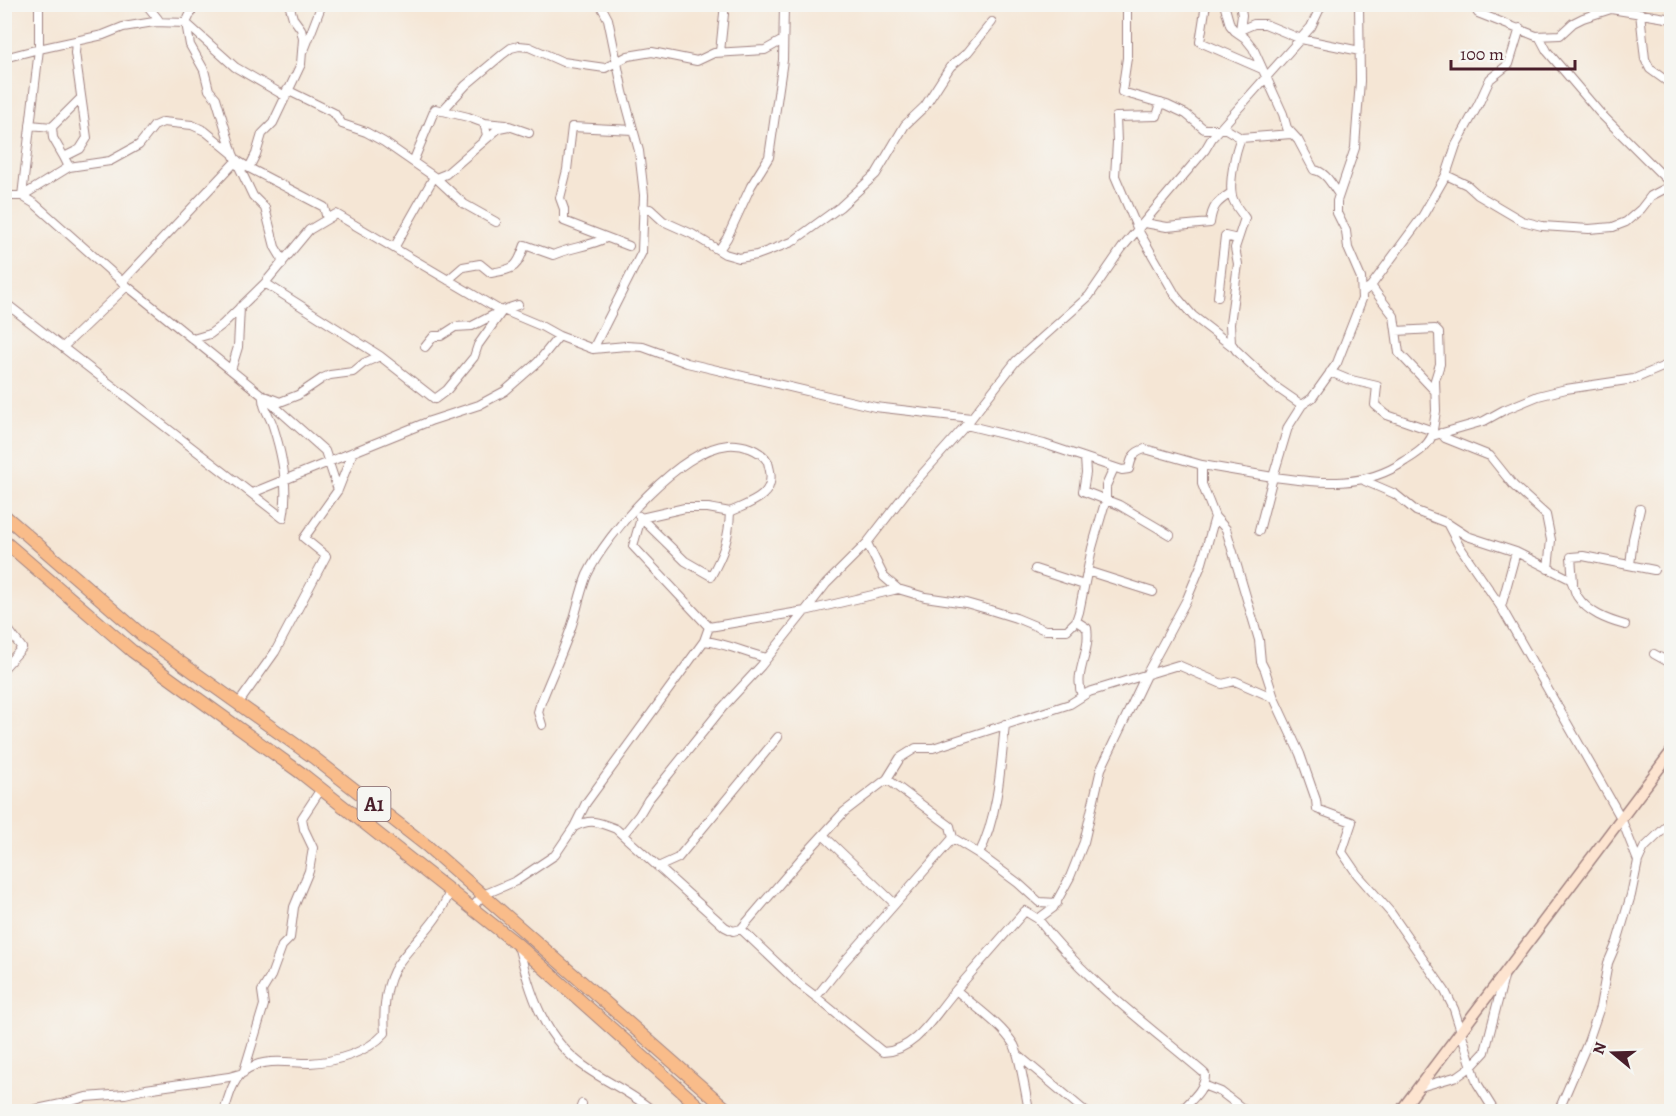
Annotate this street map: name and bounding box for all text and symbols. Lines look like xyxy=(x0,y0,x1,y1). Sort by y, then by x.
scale bar xyxy=(1451,33,1576,71)
text: 100 m xyxy=(1460,42,1504,66)
road number: A1 xyxy=(358,787,391,821)
north arrow xyxy=(1583,1023,1643,1083)
text: N xyxy=(1587,1039,1612,1058)

